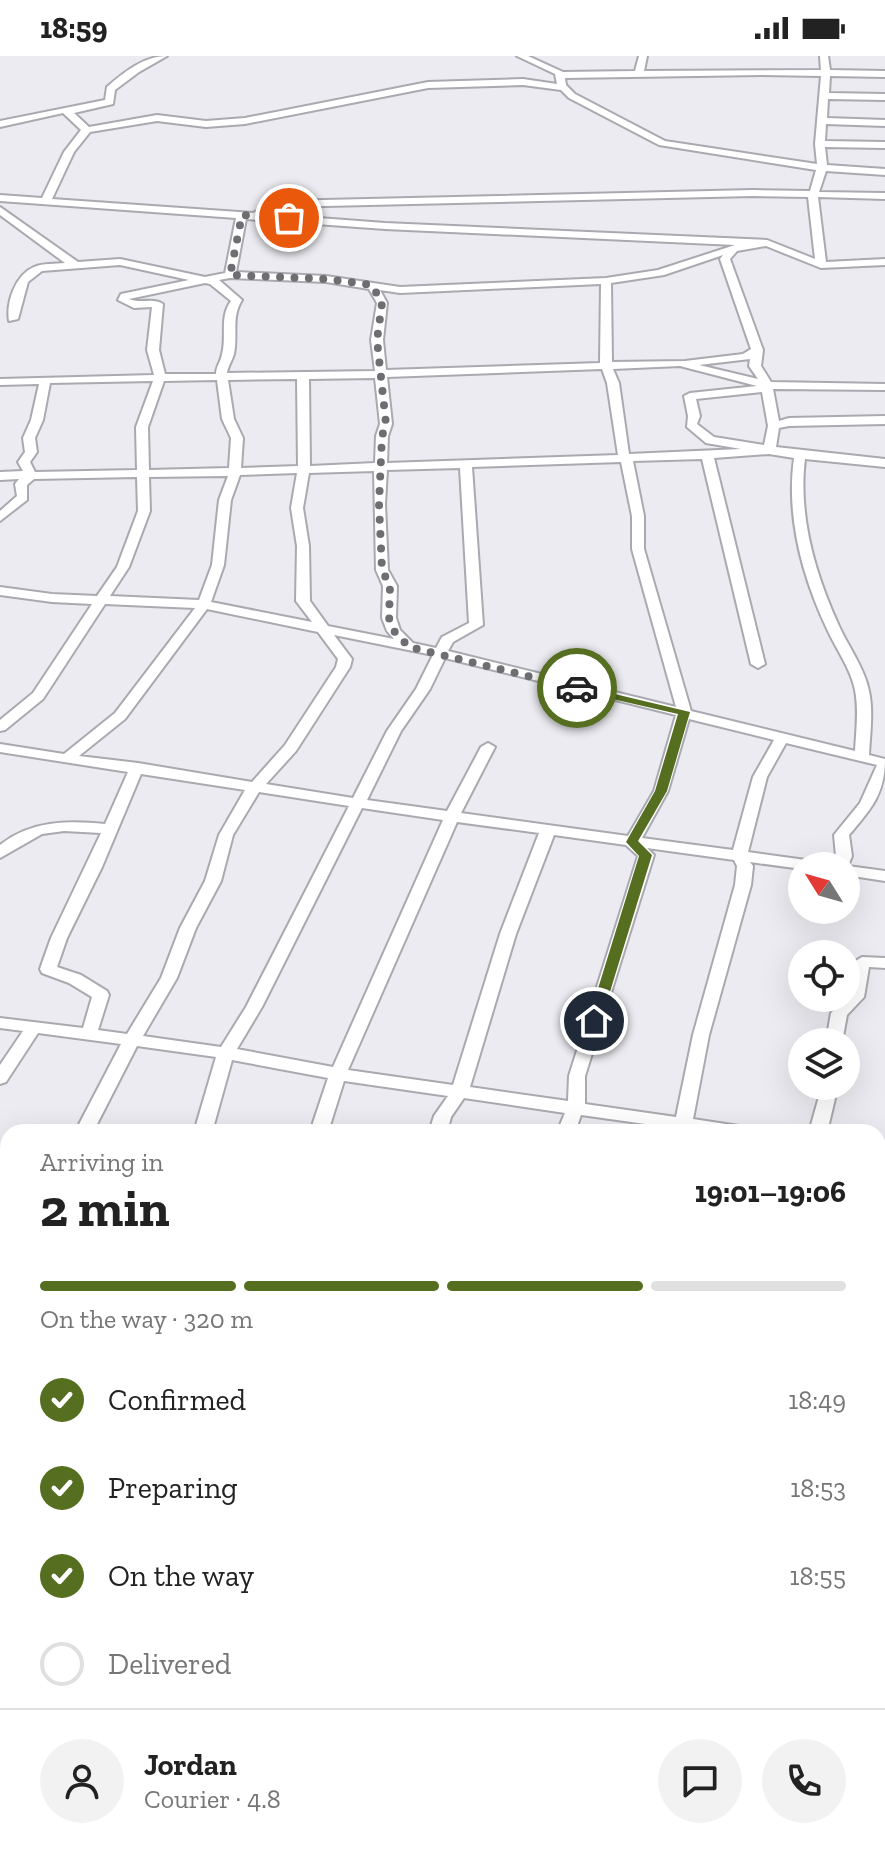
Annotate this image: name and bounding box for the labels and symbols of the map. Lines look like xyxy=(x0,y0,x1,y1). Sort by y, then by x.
pin xyxy=(255,184,323,252)
courier xyxy=(537,648,617,728)
north arrow xyxy=(788,852,860,924)
pin xyxy=(560,987,628,1055)

